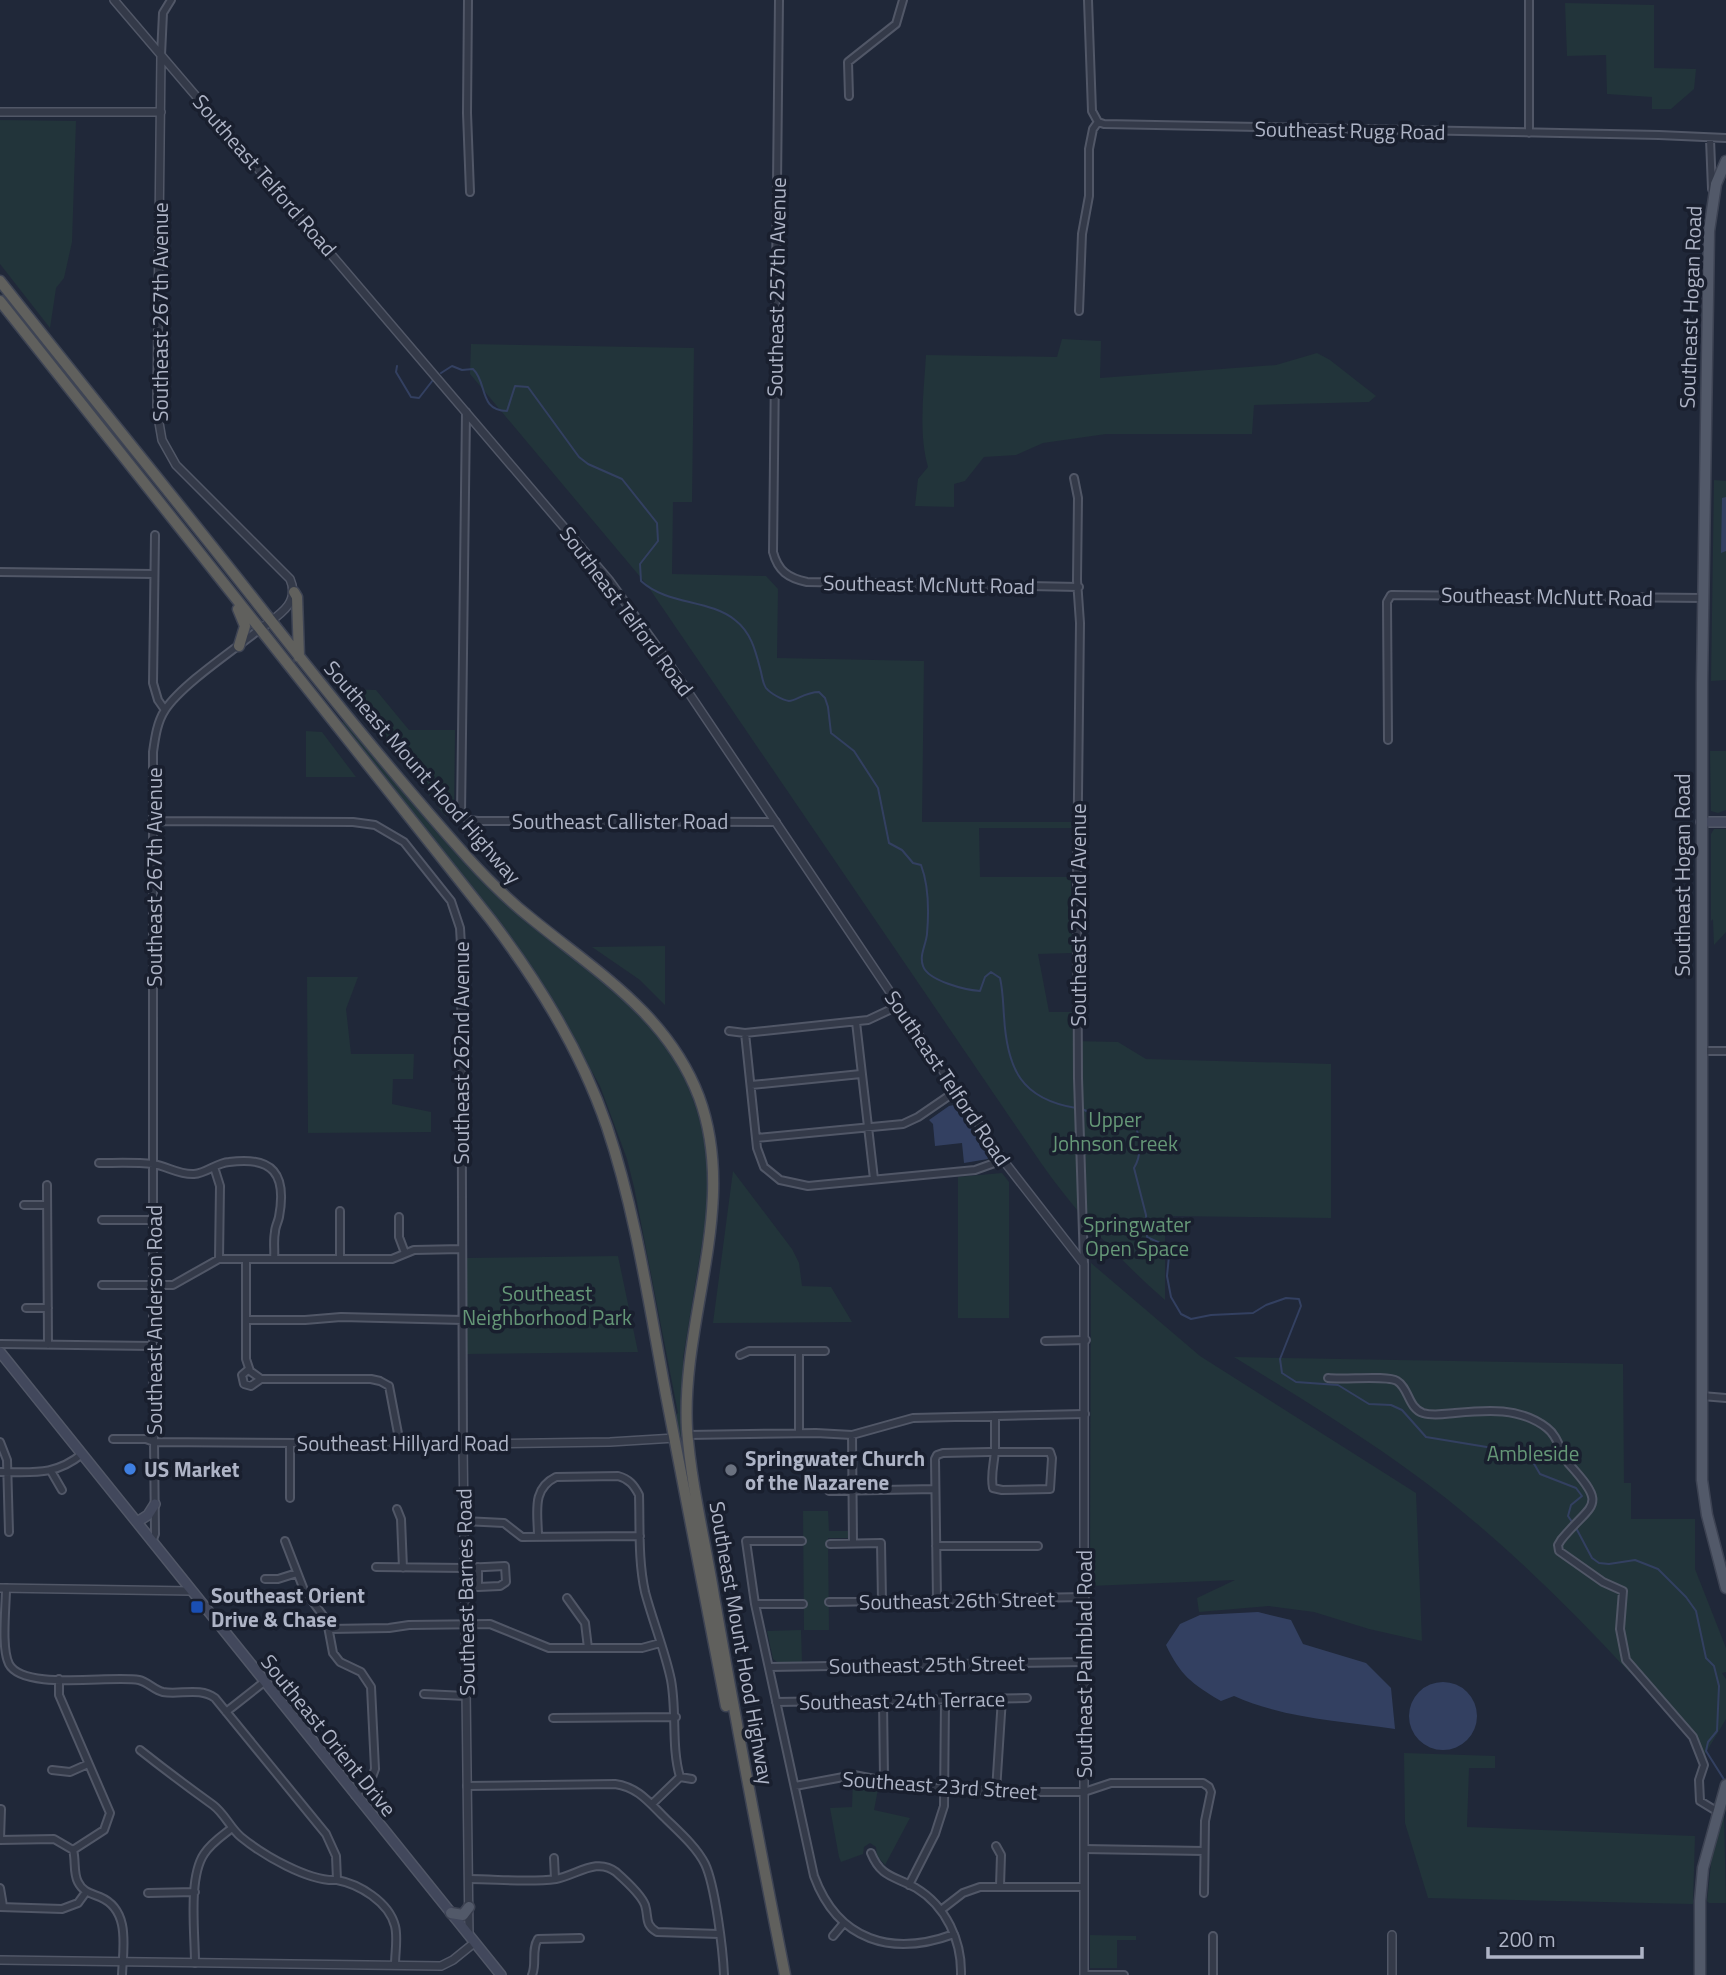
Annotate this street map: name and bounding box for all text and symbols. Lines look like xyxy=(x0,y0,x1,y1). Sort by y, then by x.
street label: Southeast Telford Road xyxy=(185,87,345,263)
street label: Southeast Rugg Road xyxy=(1254,112,1446,148)
street label: Southeast 257th Avenue xyxy=(758,177,794,397)
street label: Southeast 267th Avenue xyxy=(144,202,176,422)
street label: Southeast Hogan Road xyxy=(1670,205,1710,409)
street label: Southeast Telford Road xyxy=(552,519,702,703)
street label: Southeast McNutt Road xyxy=(823,566,1035,602)
street label: Southeast McNutt Road xyxy=(1441,578,1653,614)
street label: Southeast Mount Hood Highway xyxy=(317,653,529,891)
street label: Southeast 267th Avenue xyxy=(138,767,170,987)
street label: Southeast Hogan Road xyxy=(1666,774,1698,977)
street label: Southeast 252nd Avenue xyxy=(1062,803,1094,1027)
street label: Southeast Callister Road xyxy=(512,805,728,837)
street label: Southeast 262nd Avenue xyxy=(445,941,477,1165)
street label: Southeast Telford Road xyxy=(877,984,1019,1172)
park label: Upper Johnson Creek xyxy=(1052,1103,1178,1159)
street label: Southeast Anderson Road xyxy=(138,1205,170,1435)
park label: Springwater Open Space xyxy=(1083,1208,1191,1264)
park label: Southeast Neighborhood Park xyxy=(462,1277,632,1333)
street label: Southeast Hillyard Road xyxy=(297,1427,509,1459)
park label: Ambleside xyxy=(1487,1437,1579,1469)
place label: Springwater Church of the Nazarene xyxy=(745,1442,925,1498)
place label: US Market xyxy=(144,1453,240,1485)
marker: US Market xyxy=(122,1461,138,1477)
marker: Springwater Church of the Nazarene xyxy=(723,1462,739,1478)
street label: Southeast Barnes Road xyxy=(447,1488,483,1696)
street label: Southeast Mount Hood Highway xyxy=(701,1499,783,1787)
street label: Southeast Palmblad Road xyxy=(1068,1550,1100,1778)
place label: Southeast Orient Drive & Chase xyxy=(211,1579,365,1635)
street label: Southeast 26th Street xyxy=(859,1582,1056,1618)
marker: Southeast Orient Drive & Chase xyxy=(189,1599,205,1615)
street label: Southeast 25th Street xyxy=(829,1646,1026,1682)
street label: Southeast Orient Drive xyxy=(253,1647,405,1823)
street label: Southeast 24th Terrace xyxy=(799,1682,1005,1718)
street label: Southeast 23rd Street xyxy=(841,1762,1039,1808)
scale bar xyxy=(1488,1916,1642,1960)
text: 200 m xyxy=(1498,1923,1555,1955)

